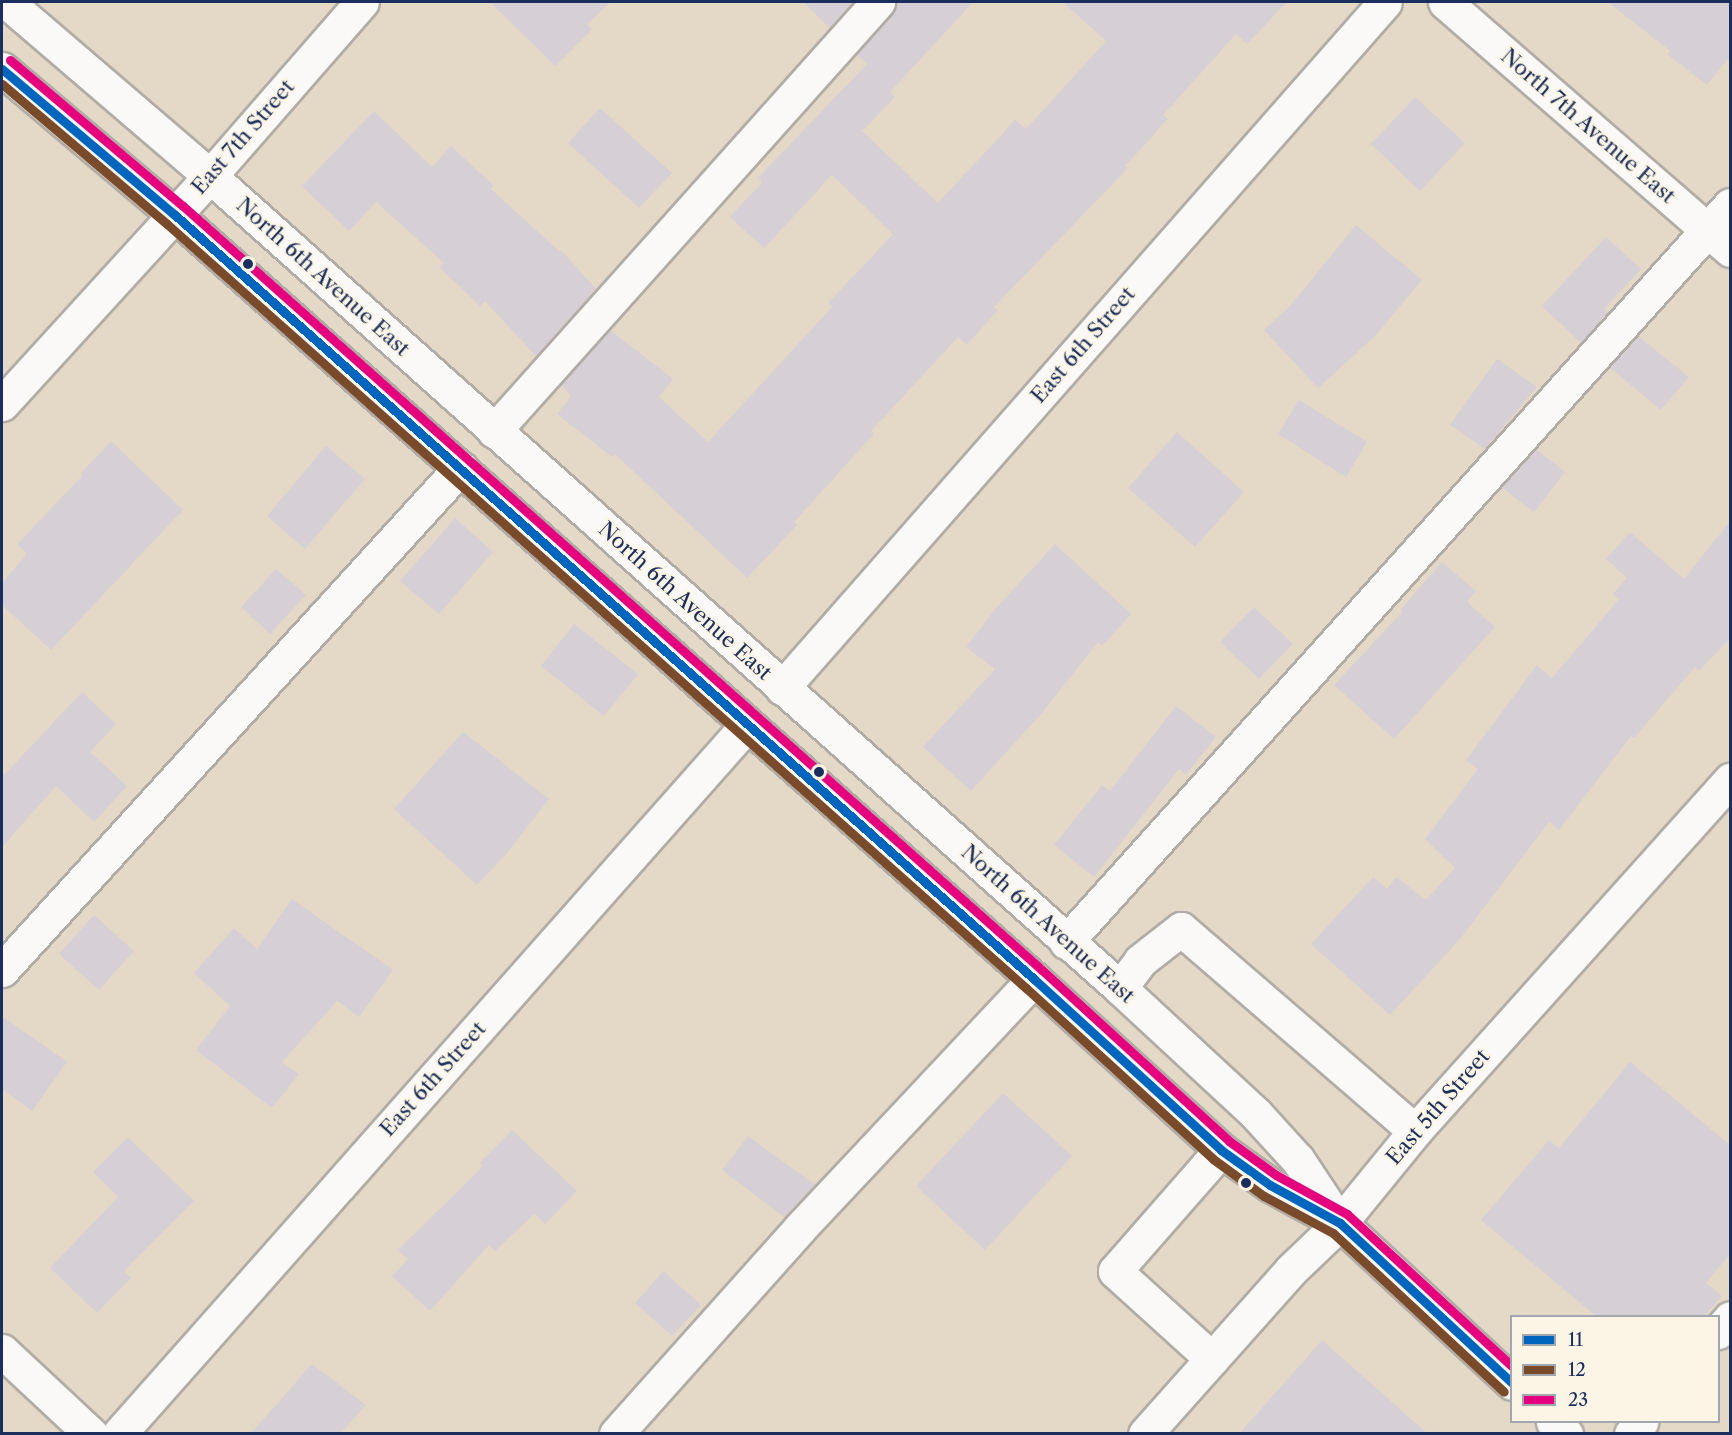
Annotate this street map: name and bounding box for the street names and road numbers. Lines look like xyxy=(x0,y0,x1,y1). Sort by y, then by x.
street label: North 7th Avenue East xyxy=(1495,43,1681,209)
street label: East 7th Street xyxy=(186,75,300,199)
street label: North 6th Avenue East xyxy=(231,192,415,362)
street label: East 6th Street xyxy=(1026,282,1140,408)
street label: North 6th Avenue East xyxy=(593,516,777,686)
street label: North 6th Avenue East xyxy=(956,839,1140,1009)
street label: East 6th Street xyxy=(375,1016,491,1142)
street label: East 5th Street xyxy=(1381,1044,1495,1170)

